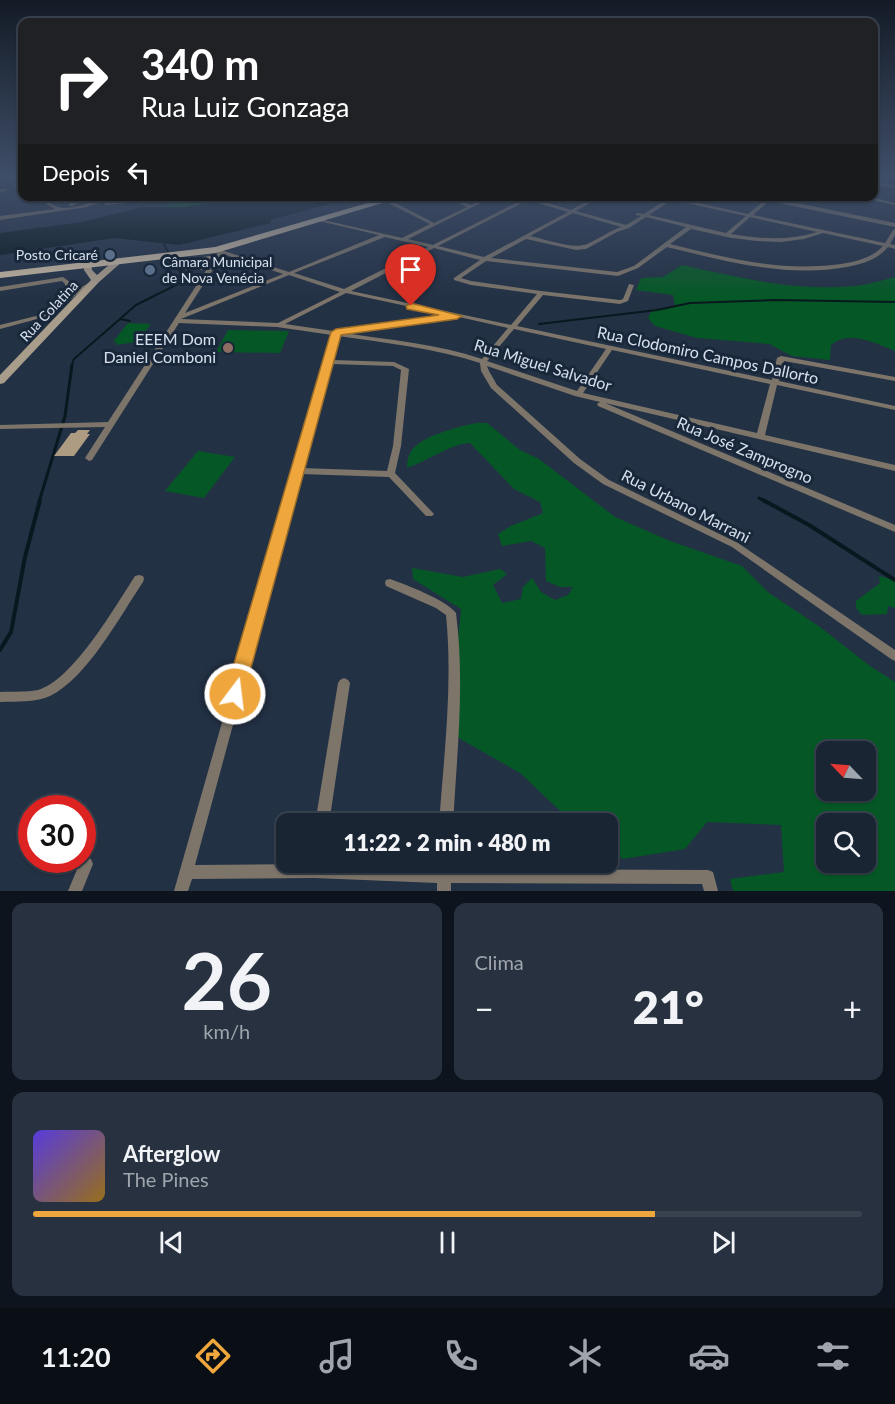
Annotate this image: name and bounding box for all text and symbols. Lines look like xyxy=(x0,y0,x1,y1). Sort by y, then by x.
text: 340 m xyxy=(141,39,259,89)
icon: right xyxy=(42,42,120,120)
text: Rua Luiz Gonzaga xyxy=(141,90,350,123)
icon: left xyxy=(122,156,155,189)
text: Depois xyxy=(42,159,110,186)
pin xyxy=(385,244,436,306)
place label: Posto Cricaré xyxy=(16,246,98,263)
marker: Posto Cricaré xyxy=(103,248,117,262)
place label: Câmara Municipal de Nova Venécia xyxy=(162,253,272,286)
icon: arrive xyxy=(394,253,427,286)
marker: Câmara Municipal de Nova Venécia xyxy=(143,263,157,277)
street label: Rua Colatina xyxy=(16,276,81,345)
street label: Rua Clodomiro Campos Dallorto xyxy=(596,322,821,387)
place label: EEEM Dom Daniel Comboni xyxy=(103,329,216,366)
street label: Rua Miguel Salvador xyxy=(472,335,614,395)
marker: EEEM Dom Daniel Comboni xyxy=(221,341,235,355)
street label: Rua José Zamprogno xyxy=(674,412,816,487)
street label: Rua Urbano Marrani xyxy=(619,465,754,546)
position arrow xyxy=(203,662,267,726)
north arrow xyxy=(816,741,876,801)
map controls xyxy=(816,741,876,873)
speed limit sign: 30 xyxy=(18,795,96,873)
button: search xyxy=(816,813,876,873)
text: 11:22 · 2 min · 480 m xyxy=(344,829,550,856)
text: 26 xyxy=(182,933,272,1027)
text: Clima xyxy=(475,950,524,974)
text: 21° xyxy=(633,980,704,1034)
text: − xyxy=(475,988,494,1028)
text: + xyxy=(843,988,862,1028)
text: km/h xyxy=(203,1019,250,1043)
text: Afterglow xyxy=(123,1140,220,1167)
text: The Pines xyxy=(123,1167,209,1191)
icon: previous xyxy=(155,1226,188,1259)
icon: pause xyxy=(431,1226,464,1259)
icon: next xyxy=(707,1226,740,1259)
icon: directions xyxy=(192,1335,234,1377)
icon: music xyxy=(316,1335,358,1377)
icon: phone xyxy=(440,1335,482,1377)
icon: climate xyxy=(564,1335,606,1377)
icon: car xyxy=(688,1335,730,1377)
icon: filters xyxy=(812,1335,854,1377)
text: 11:20 xyxy=(41,1340,111,1373)

